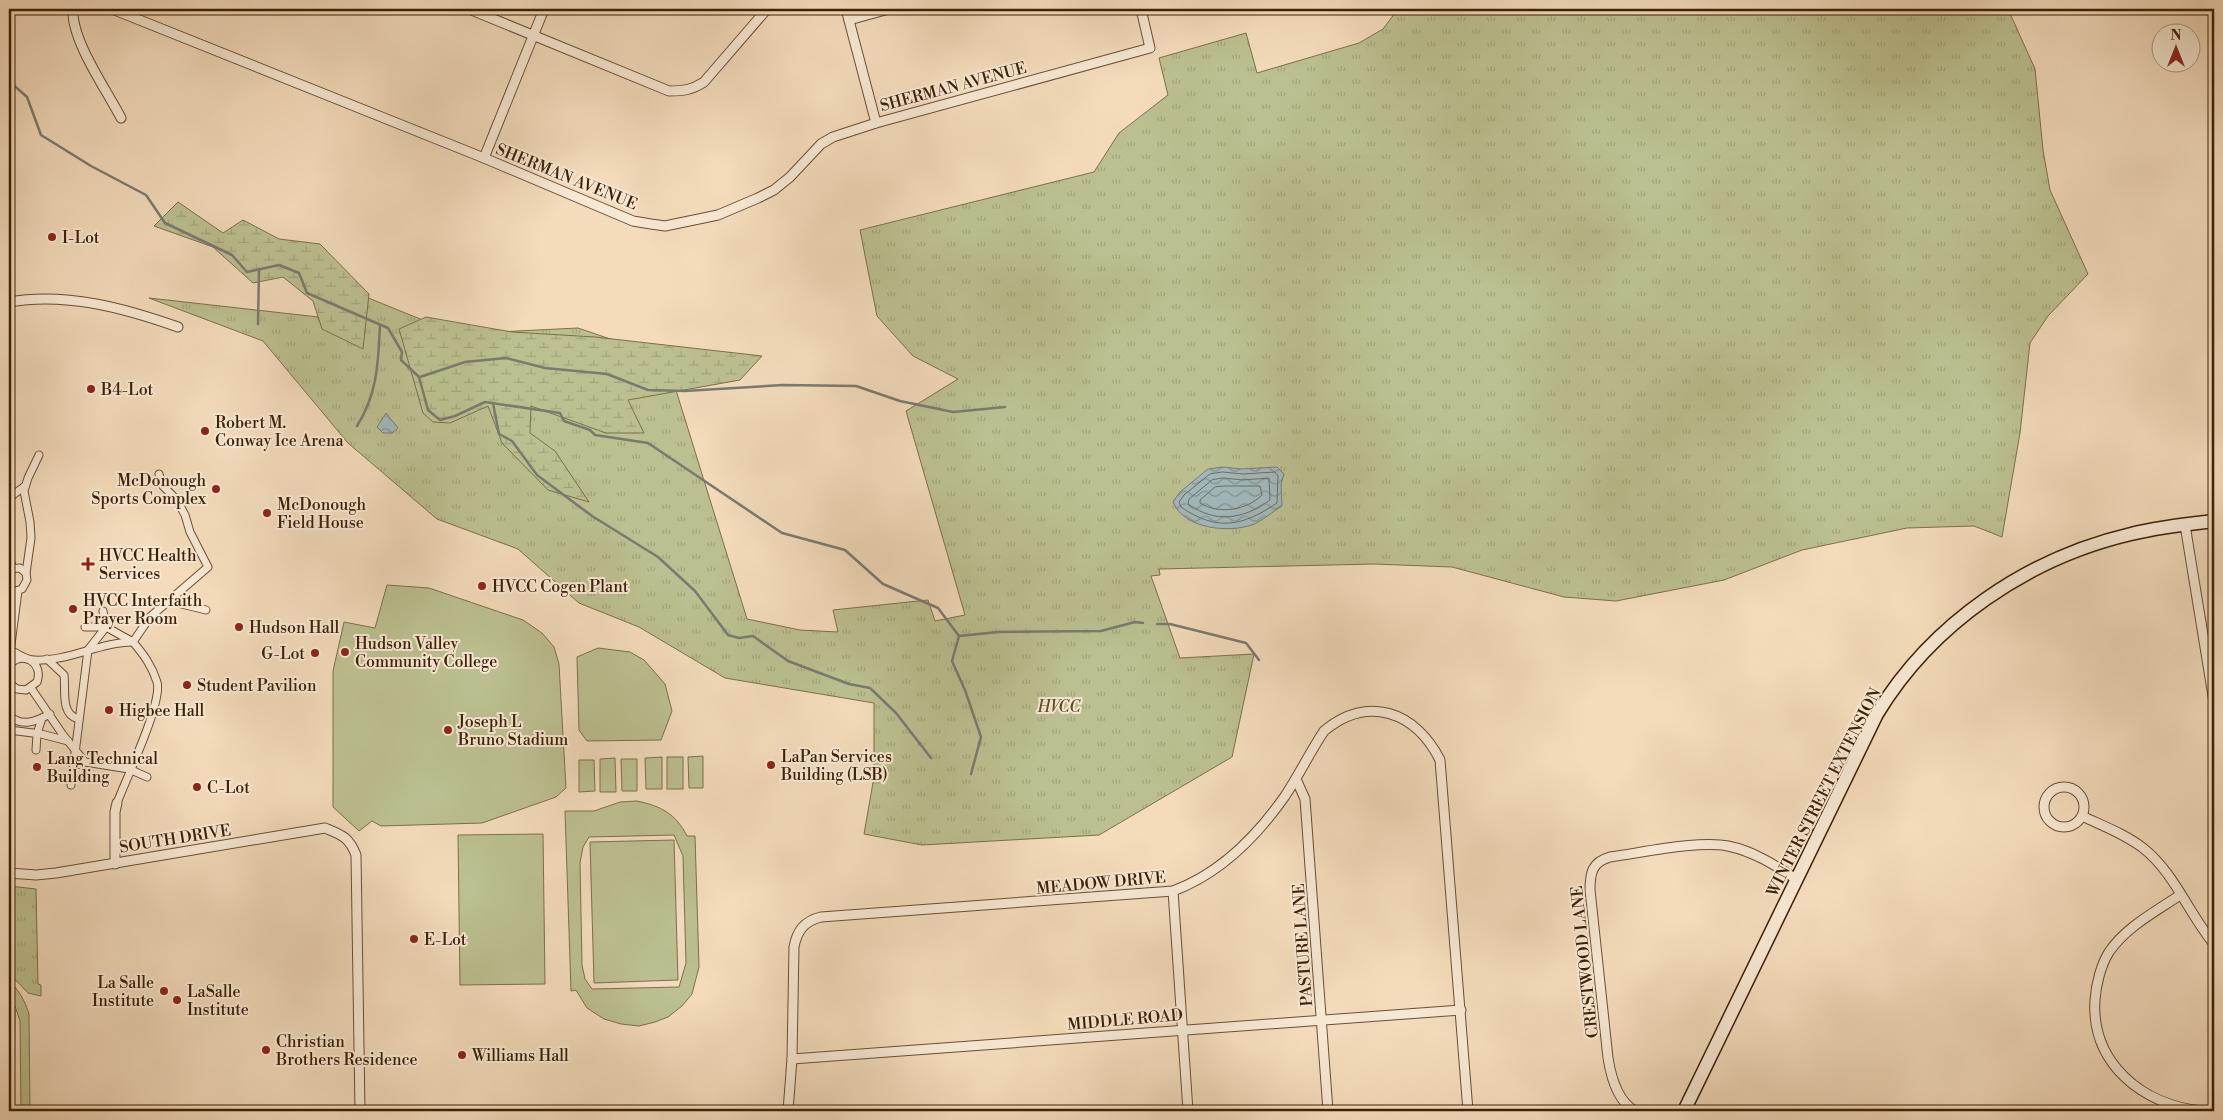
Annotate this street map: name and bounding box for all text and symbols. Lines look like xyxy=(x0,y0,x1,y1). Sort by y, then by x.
north arrow xyxy=(2150,22,2200,72)
text: N xyxy=(2170,27,2182,45)
street label: SHERMAN AVENUE xyxy=(878,58,1029,116)
street label: SHERMAN AVENUE xyxy=(493,139,640,214)
place label: I-Lot xyxy=(62,228,100,248)
marker: I-Lot xyxy=(46,231,58,243)
place label: B4-Lot xyxy=(100,380,154,400)
marker: B4-Lot xyxy=(85,383,97,395)
place label: Robert M. Conway Ice Arena xyxy=(215,413,345,451)
marker: Robert M. Conway Ice Arena xyxy=(199,425,211,437)
place label: McDonough Sports Complex xyxy=(91,471,207,509)
marker: McDonough Sports Complex xyxy=(210,483,222,495)
place label: McDonough Field House xyxy=(277,495,367,533)
marker: McDonough Field House xyxy=(261,507,273,519)
place label: HVCC Health Services xyxy=(99,546,197,584)
marker: HVCC Health Services xyxy=(81,557,95,571)
place label: HVCC Cogen Plant xyxy=(492,577,629,597)
marker: HVCC Cogen Plant xyxy=(476,580,488,592)
place label: HVCC Interfaith Prayer Room xyxy=(83,591,203,629)
marker: HVCC Interfaith Prayer Room xyxy=(67,603,79,615)
place label: Hudson Hall xyxy=(249,618,340,638)
marker: Hudson Hall xyxy=(233,621,245,633)
place label: Hudson Valley Community College xyxy=(355,634,497,672)
place label: G-Lot xyxy=(261,644,305,664)
marker: Hudson Valley Community College xyxy=(339,646,351,658)
marker: G-Lot xyxy=(309,647,321,659)
place label: Student Pavilion xyxy=(197,676,317,696)
marker: Student Pavilion xyxy=(181,679,193,691)
street label: WINTER STREET EXTENSION xyxy=(1762,684,1886,901)
park label: HVCC xyxy=(1037,697,1081,717)
place label: Higbee Hall xyxy=(119,701,205,721)
marker: Higbee Hall xyxy=(103,704,115,716)
place label: Joseph L Bruno Stadium xyxy=(457,712,568,750)
marker: Joseph L Bruno Stadium xyxy=(442,724,454,736)
place label: LaPan Services Building (LSB) xyxy=(780,747,892,785)
place label: Lang Technical Building xyxy=(46,749,158,787)
marker: LaPan Services Building (LSB) xyxy=(765,759,777,771)
marker: Lang Technical Building xyxy=(31,761,43,773)
place label: C-Lot xyxy=(207,778,250,798)
marker: C-Lot xyxy=(191,781,203,793)
street label: SOUTH DRIVE xyxy=(118,820,232,858)
street label: MEADOW DRIVE xyxy=(1035,867,1167,899)
street label: PASTURE LANE xyxy=(1289,883,1317,1007)
street label: CRESTWOOD LANE xyxy=(1567,885,1603,1039)
place label: E-Lot xyxy=(424,930,467,950)
marker: E-Lot xyxy=(408,933,420,945)
place label: La Salle Institute xyxy=(92,973,154,1011)
place label: LaSalle Institute xyxy=(187,982,249,1020)
marker: La Salle Institute xyxy=(158,985,170,997)
marker: LaSalle Institute xyxy=(171,994,183,1006)
street label: MIDDLE ROAD xyxy=(1066,1005,1184,1035)
place label: Christian Brothers Residence xyxy=(275,1032,418,1070)
marker: Christian Brothers Residence xyxy=(260,1044,272,1056)
place label: Williams Hall xyxy=(471,1046,569,1066)
marker: Williams Hall xyxy=(456,1049,468,1061)

